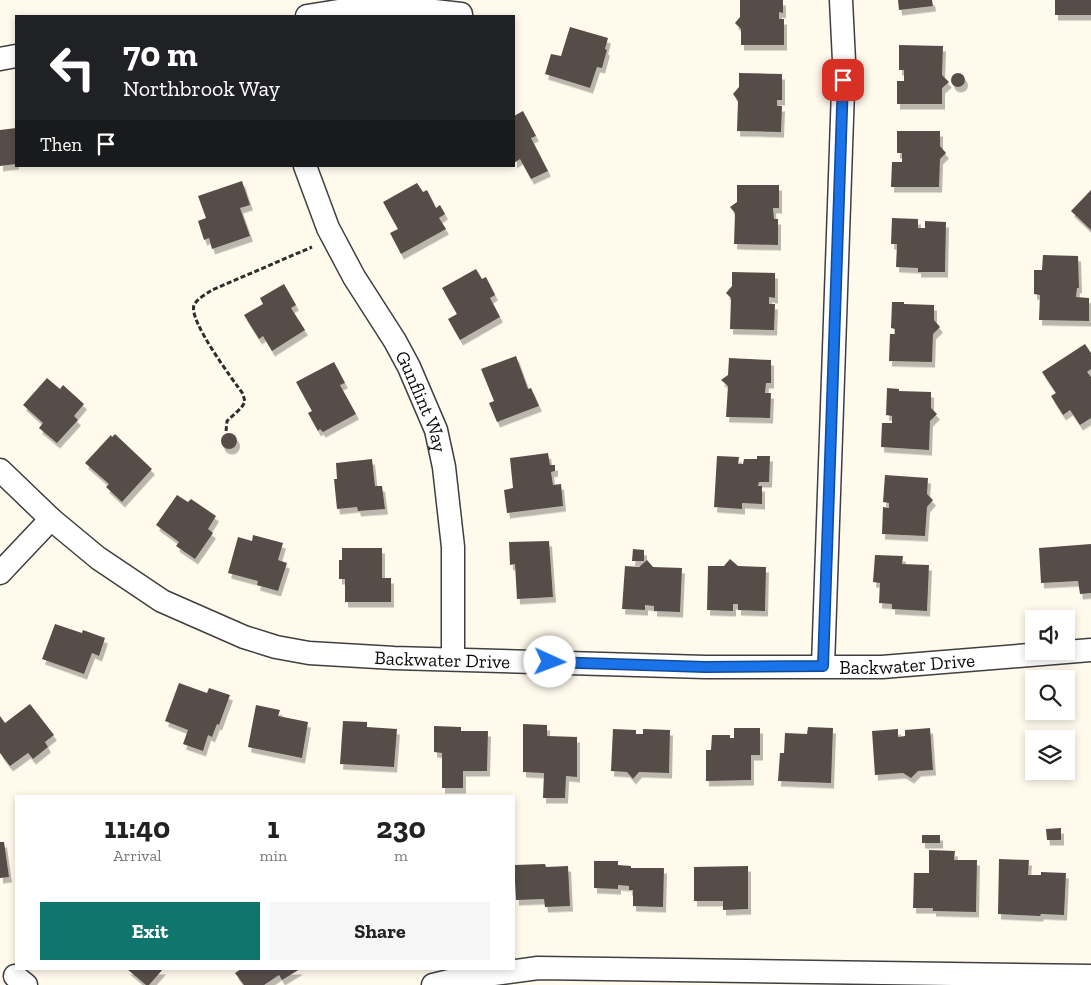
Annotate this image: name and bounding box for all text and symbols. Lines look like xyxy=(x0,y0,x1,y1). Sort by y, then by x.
text: 70 m xyxy=(123,33,198,75)
icon: left xyxy=(40,35,105,100)
pin xyxy=(822,59,864,101)
icon: arrive xyxy=(829,66,857,94)
text: Northbrook Way xyxy=(123,75,280,102)
icon: arrive xyxy=(92,130,120,158)
text: Then xyxy=(40,133,82,156)
street label: Gunflint Way xyxy=(390,347,452,455)
map controls xyxy=(1025,610,1075,780)
button: sound xyxy=(1025,610,1075,660)
position arrow xyxy=(523,635,575,687)
street label: Backwater Drive xyxy=(374,646,511,673)
street label: Backwater Drive xyxy=(839,648,976,679)
button: search xyxy=(1025,670,1075,720)
button: layers xyxy=(1025,730,1075,780)
text: 11:40 xyxy=(104,810,170,846)
text: 1 xyxy=(267,810,279,846)
text: 230 xyxy=(376,810,426,846)
text: Arrival xyxy=(113,846,161,865)
text: min xyxy=(260,846,287,865)
text: m xyxy=(394,846,408,865)
button: Exit xyxy=(40,902,260,960)
button: Share xyxy=(270,902,490,960)

